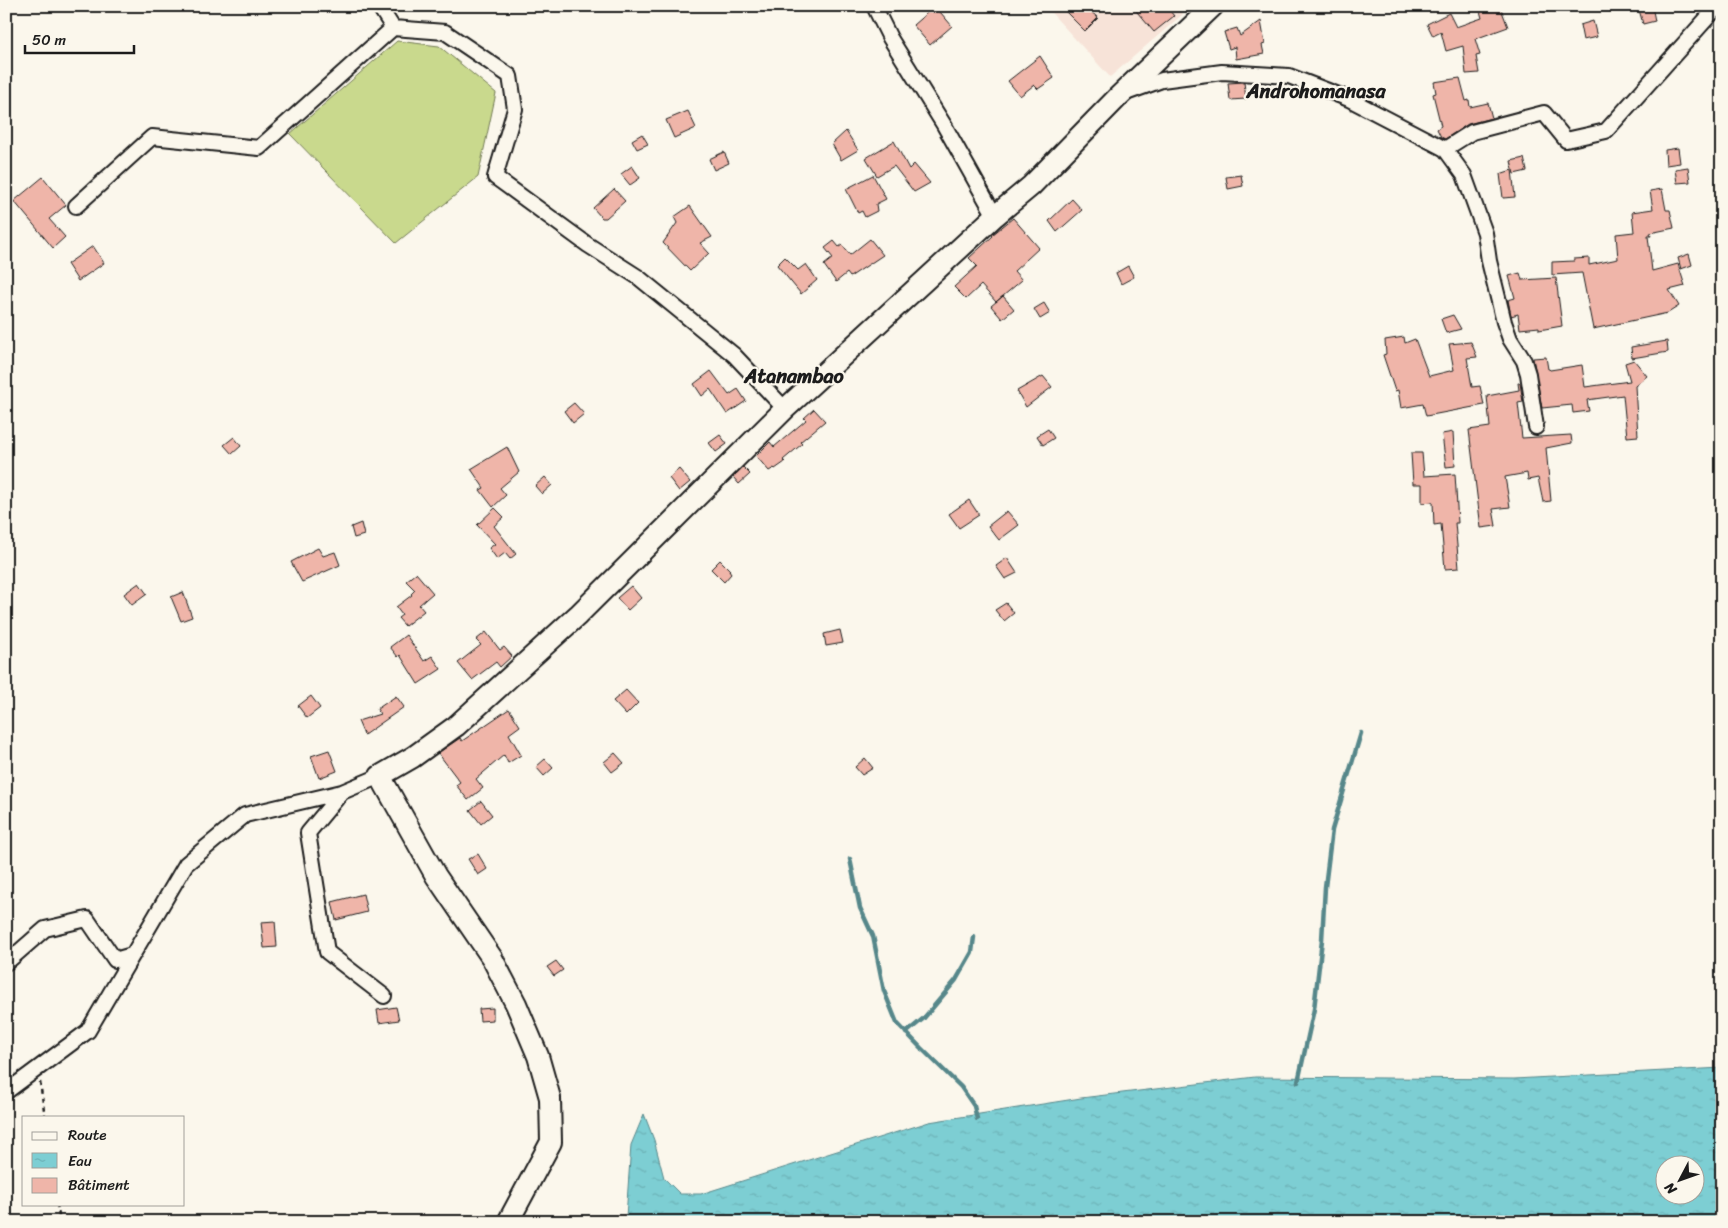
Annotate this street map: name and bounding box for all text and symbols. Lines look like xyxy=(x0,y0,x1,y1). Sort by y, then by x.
scale bar xyxy=(25,22,134,54)
text: 50 m xyxy=(32,27,67,53)
district label: Androhomanasa xyxy=(1246,74,1386,109)
district label: Atanambao xyxy=(743,359,844,394)
legend xyxy=(22,1116,185,1206)
text: Route xyxy=(68,1122,107,1148)
text: Eau xyxy=(68,1148,92,1174)
north arrow xyxy=(1656,1156,1706,1206)
text: Bâtiment xyxy=(68,1172,130,1198)
text: N xyxy=(1658,1176,1684,1201)

